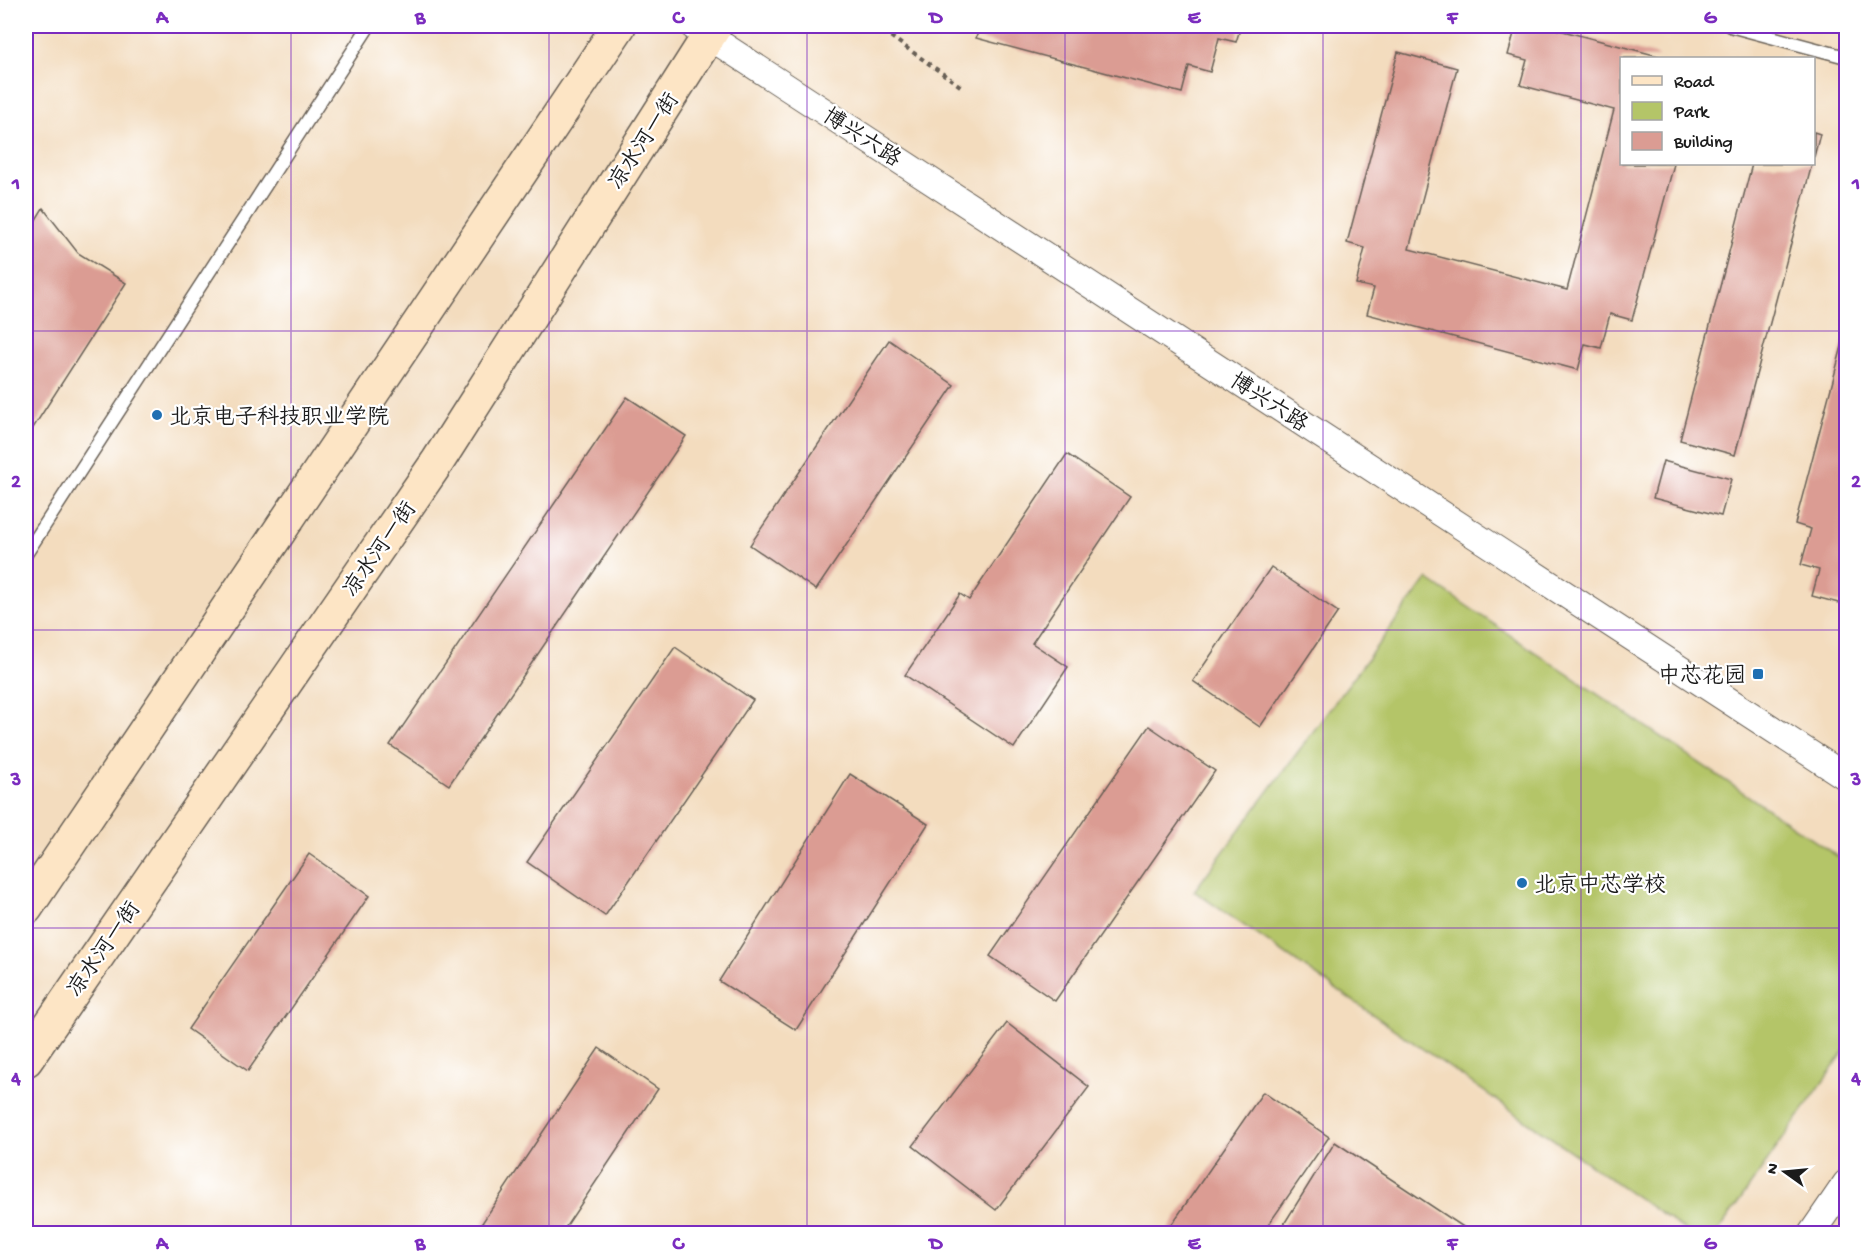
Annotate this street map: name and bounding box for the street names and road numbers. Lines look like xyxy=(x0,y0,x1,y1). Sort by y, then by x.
street label: 凉水河一街 xyxy=(603,88,686,195)
street label: 博兴六路 xyxy=(817,103,906,174)
street label: 博兴六路 xyxy=(1224,368,1313,439)
street label: 凉水河一街 xyxy=(337,497,423,603)
street label: 凉水河一街 xyxy=(61,897,147,1003)

